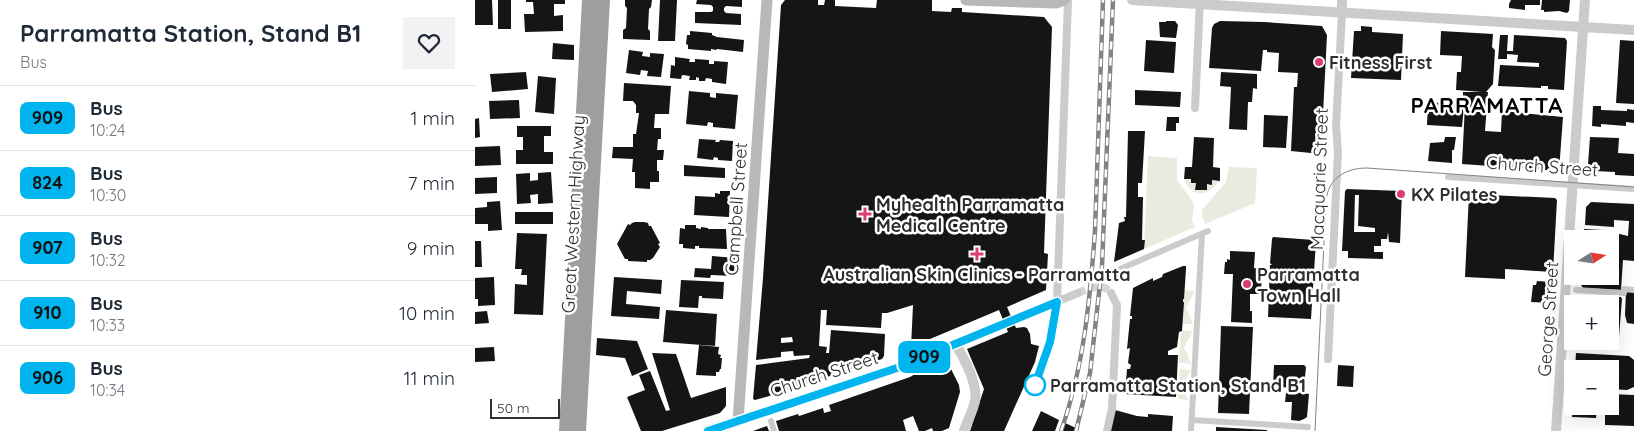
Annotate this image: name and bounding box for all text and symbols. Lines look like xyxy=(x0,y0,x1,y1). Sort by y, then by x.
button: heart xyxy=(403,17,455,69)
text: Parramatta Station, Stand B1 xyxy=(20,18,361,48)
place label: Fitness First xyxy=(1329,51,1433,74)
text: Bus xyxy=(20,52,47,72)
marker: Fitness First xyxy=(1313,56,1325,68)
district label: PARRAMATTA xyxy=(1411,91,1563,119)
text: Bus xyxy=(90,96,123,120)
text: 909 xyxy=(32,106,63,129)
text: 1 min xyxy=(410,106,455,130)
street label: Macquarie Street xyxy=(1305,108,1333,250)
street label: Great Western Highway xyxy=(556,114,590,314)
text: 10:24 xyxy=(90,120,126,140)
street label: Campbell Street xyxy=(720,142,752,276)
street label: Church Street xyxy=(1485,151,1599,181)
text: Bus xyxy=(90,161,123,185)
text: 824 xyxy=(32,171,63,194)
text: 7 min xyxy=(408,171,455,195)
place label: KX Pilates xyxy=(1411,183,1498,206)
text: 10:30 xyxy=(90,185,126,205)
marker: KX Pilates xyxy=(1395,188,1407,200)
place label: Myhealth Parramatta Medical Centre xyxy=(876,193,1064,237)
marker: Myhealth Parramatta Medical Centre xyxy=(858,207,872,221)
text: Bus xyxy=(90,226,123,250)
north arrow xyxy=(1564,230,1619,285)
map controls xyxy=(1564,230,1619,415)
text: 907 xyxy=(32,236,63,259)
text: 9 min xyxy=(407,236,455,260)
marker: Australian Skin Clinics - Parramatta xyxy=(970,247,984,261)
text: 10:32 xyxy=(90,250,126,270)
street label: George Street xyxy=(1533,261,1563,377)
place label: Australian Skin Clinics - Parramatta xyxy=(823,263,1131,286)
place label: Parramatta Town Hall xyxy=(1257,263,1360,307)
marker: Parramatta Town Hall xyxy=(1241,278,1253,290)
text: Bus xyxy=(90,291,123,315)
button: + xyxy=(1564,295,1619,350)
text: 910 xyxy=(33,301,62,324)
text: 10 min xyxy=(399,301,455,325)
text: 10:33 xyxy=(90,315,125,335)
line badge: 909 xyxy=(895,341,953,373)
text: 909 xyxy=(908,345,940,368)
street label: Church Street xyxy=(767,346,881,402)
text: Bus xyxy=(90,356,123,380)
button: − xyxy=(1564,360,1619,415)
text: 906 xyxy=(32,366,63,389)
text: 11 min xyxy=(403,366,455,390)
marker: Parramatta Station, Stand B1 xyxy=(1024,374,1046,396)
place label: Parramatta Station, Stand B1 xyxy=(1050,374,1306,397)
text: 10:34 xyxy=(90,380,125,400)
scale bar xyxy=(490,396,560,419)
text: 50 m xyxy=(497,399,530,417)

